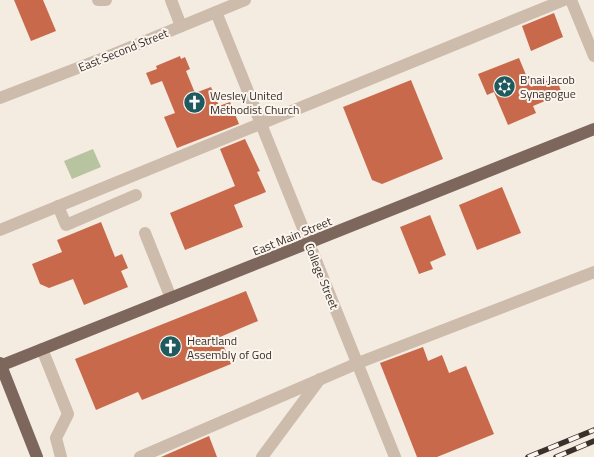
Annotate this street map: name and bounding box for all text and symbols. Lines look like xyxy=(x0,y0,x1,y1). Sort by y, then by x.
street label: East Second Street xyxy=(75,23,172,77)
place label: B'nai Jacob Synagogue xyxy=(520,70,576,103)
synagogue icon: B'nai Jacob Synagogue xyxy=(492,74,516,98)
place label: Wesley United Methodist Church xyxy=(210,86,300,119)
church icon: Wesley United Methodist Church xyxy=(182,90,206,114)
street label: East Main Street xyxy=(250,211,335,261)
street label: College Street xyxy=(300,240,344,313)
place label: Heartland Assembly of God xyxy=(187,331,272,364)
church icon: Heartland Assembly of God xyxy=(159,335,183,359)

